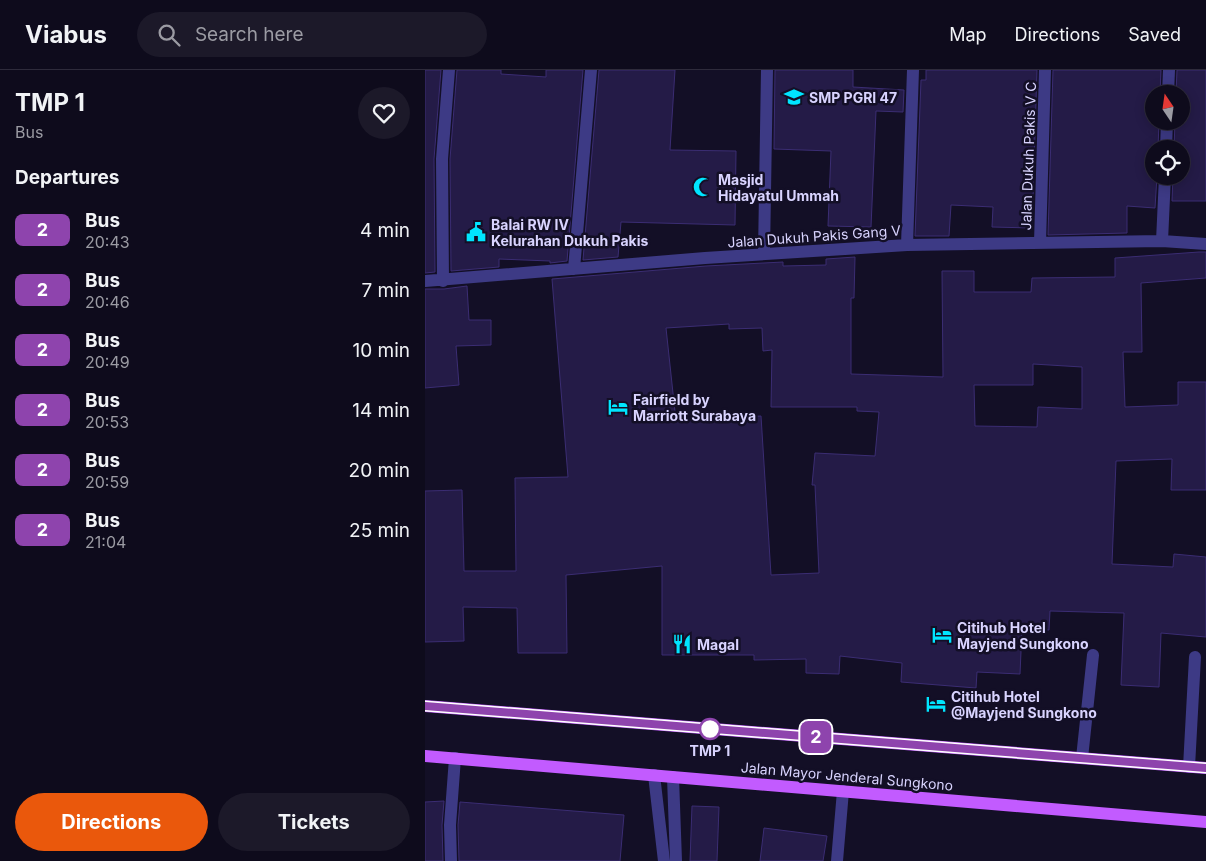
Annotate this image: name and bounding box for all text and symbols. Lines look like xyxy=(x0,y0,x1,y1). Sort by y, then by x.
search box xyxy=(137,12,487,57)
text: Viabus xyxy=(25,20,107,49)
icon: search xyxy=(155,21,183,49)
text: Search here xyxy=(195,23,304,46)
text: Map xyxy=(949,24,987,45)
text: Directions xyxy=(1015,24,1100,45)
text: Saved xyxy=(1128,24,1181,45)
street label: Jalan Dukuh Pakis V C xyxy=(1017,81,1039,231)
north arrow xyxy=(1145,85,1190,130)
map controls xyxy=(1145,85,1190,185)
school or university icon: SMP PGRI 47 xyxy=(783,86,805,108)
button: heart xyxy=(358,87,410,139)
text: TMP 1 xyxy=(15,88,85,117)
place label: SMP PGRI 47 xyxy=(809,89,897,106)
text: Bus xyxy=(15,122,43,142)
button: locate xyxy=(1145,140,1190,185)
text: Departures xyxy=(15,166,119,189)
place label: Masjid Hidayatul Ummah xyxy=(718,171,839,204)
mosque icon: Masjid Hidayatul Ummah xyxy=(692,176,714,198)
text: Bus xyxy=(85,209,120,232)
place label: Balai RW IV Kelurahan Dukuh Pakis xyxy=(491,216,649,249)
text: 2 xyxy=(37,219,48,240)
text: 4 min xyxy=(360,219,410,242)
public building icon: Balai RW IV Kelurahan Dukuh Pakis xyxy=(465,221,487,243)
street label: Jalan Dukuh Pakis Gang V xyxy=(727,221,902,251)
text: 20:43 xyxy=(85,232,130,252)
text: Bus xyxy=(85,269,120,292)
text: 2 xyxy=(37,279,48,300)
text: 7 min xyxy=(361,279,410,302)
text: 20:46 xyxy=(85,292,130,312)
text: Bus xyxy=(85,329,120,352)
text: 2 xyxy=(37,339,48,360)
text: 10 min xyxy=(352,339,410,362)
text: 20:49 xyxy=(85,352,130,372)
text: Bus xyxy=(85,389,120,412)
place label: Fairfield by Marriott Surabaya xyxy=(633,391,756,424)
hotel icon: Fairfield by Marriott Surabaya xyxy=(607,396,629,418)
text: 2 xyxy=(37,399,48,420)
text: 14 min xyxy=(352,399,410,422)
text: 20:53 xyxy=(85,412,129,432)
text: Bus xyxy=(85,449,120,472)
text: 2 xyxy=(37,459,48,480)
text: 20 min xyxy=(349,459,410,482)
text: 20:59 xyxy=(85,472,129,492)
text: Bus xyxy=(85,509,120,532)
text: 2 xyxy=(37,519,48,540)
text: 25 min xyxy=(349,519,410,542)
text: 21:04 xyxy=(85,532,126,552)
place label: Citihub Hotel Mayjend Sungkono xyxy=(957,619,1089,652)
hotel icon: Citihub Hotel Mayjend Sungkono xyxy=(931,624,953,646)
restaurant icon: Magal xyxy=(671,633,693,655)
place label: Magal xyxy=(697,636,739,653)
place label: Citihub Hotel @Mayjend Sungkono xyxy=(951,688,1097,721)
hotel icon: Citihub Hotel @Mayjend Sungkono xyxy=(925,693,947,715)
marker: TMP 1 xyxy=(699,718,721,740)
line badge: 2 xyxy=(800,721,832,753)
text: 2 xyxy=(810,726,822,747)
place label: TMP 1 xyxy=(690,742,730,759)
street label: Jalan Mayor Jenderal Sungkono xyxy=(740,758,954,794)
button: Directions xyxy=(15,793,208,851)
button: Tickets xyxy=(218,793,410,851)

